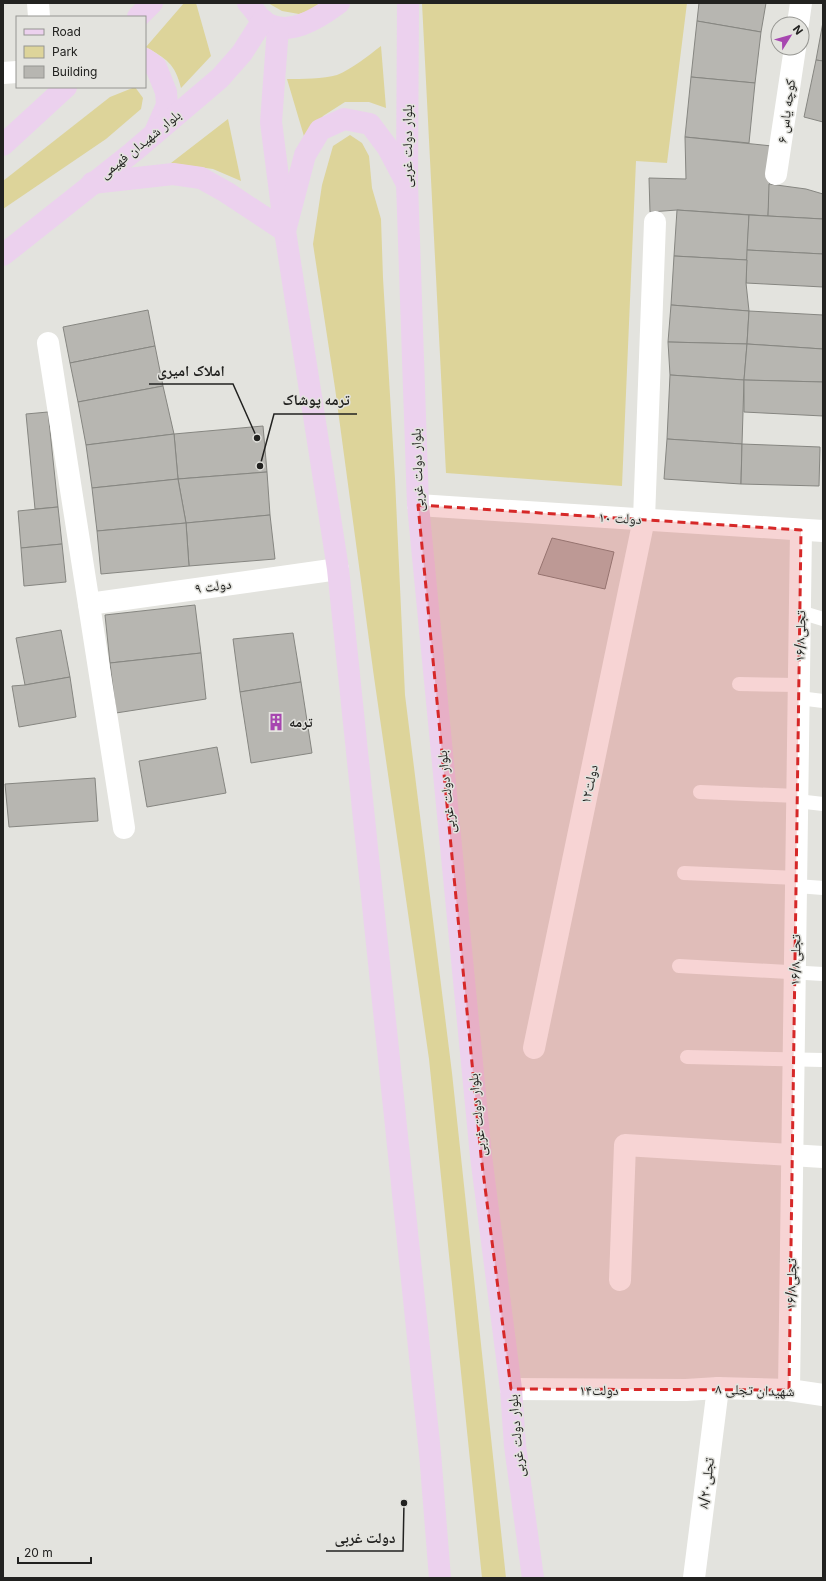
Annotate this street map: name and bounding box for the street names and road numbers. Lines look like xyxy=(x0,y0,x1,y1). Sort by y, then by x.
street label: کوچه یاس ۶ xyxy=(773,78,799,144)
street label: بلوار دولت غربی xyxy=(398,104,416,188)
street label: بلوار شهیدان فهیمی xyxy=(96,105,185,182)
street label: بلوار دولت غربی xyxy=(407,428,427,512)
street label: ۱۰ دولت xyxy=(598,508,642,528)
street label: ۹ دولت xyxy=(193,574,233,597)
street label: تجلی۱۶/۸ xyxy=(791,610,809,662)
street label: بلوار دولت غربی xyxy=(433,749,459,834)
street label: ۱۲دولت xyxy=(576,763,602,805)
street label: تجلی۱۶/۸ xyxy=(786,934,804,986)
street label: بلوار دولت غربی xyxy=(464,1072,490,1157)
street label: تجلی۱۶/۸ xyxy=(782,1258,800,1310)
street label: شهیدان تجلی ۸ xyxy=(715,1380,795,1400)
street label: ۱۴دولت xyxy=(579,1381,619,1399)
street label: بلوار دولت غربی xyxy=(503,1394,529,1478)
street label: تجلی۸/۲۰ xyxy=(694,1456,718,1509)

